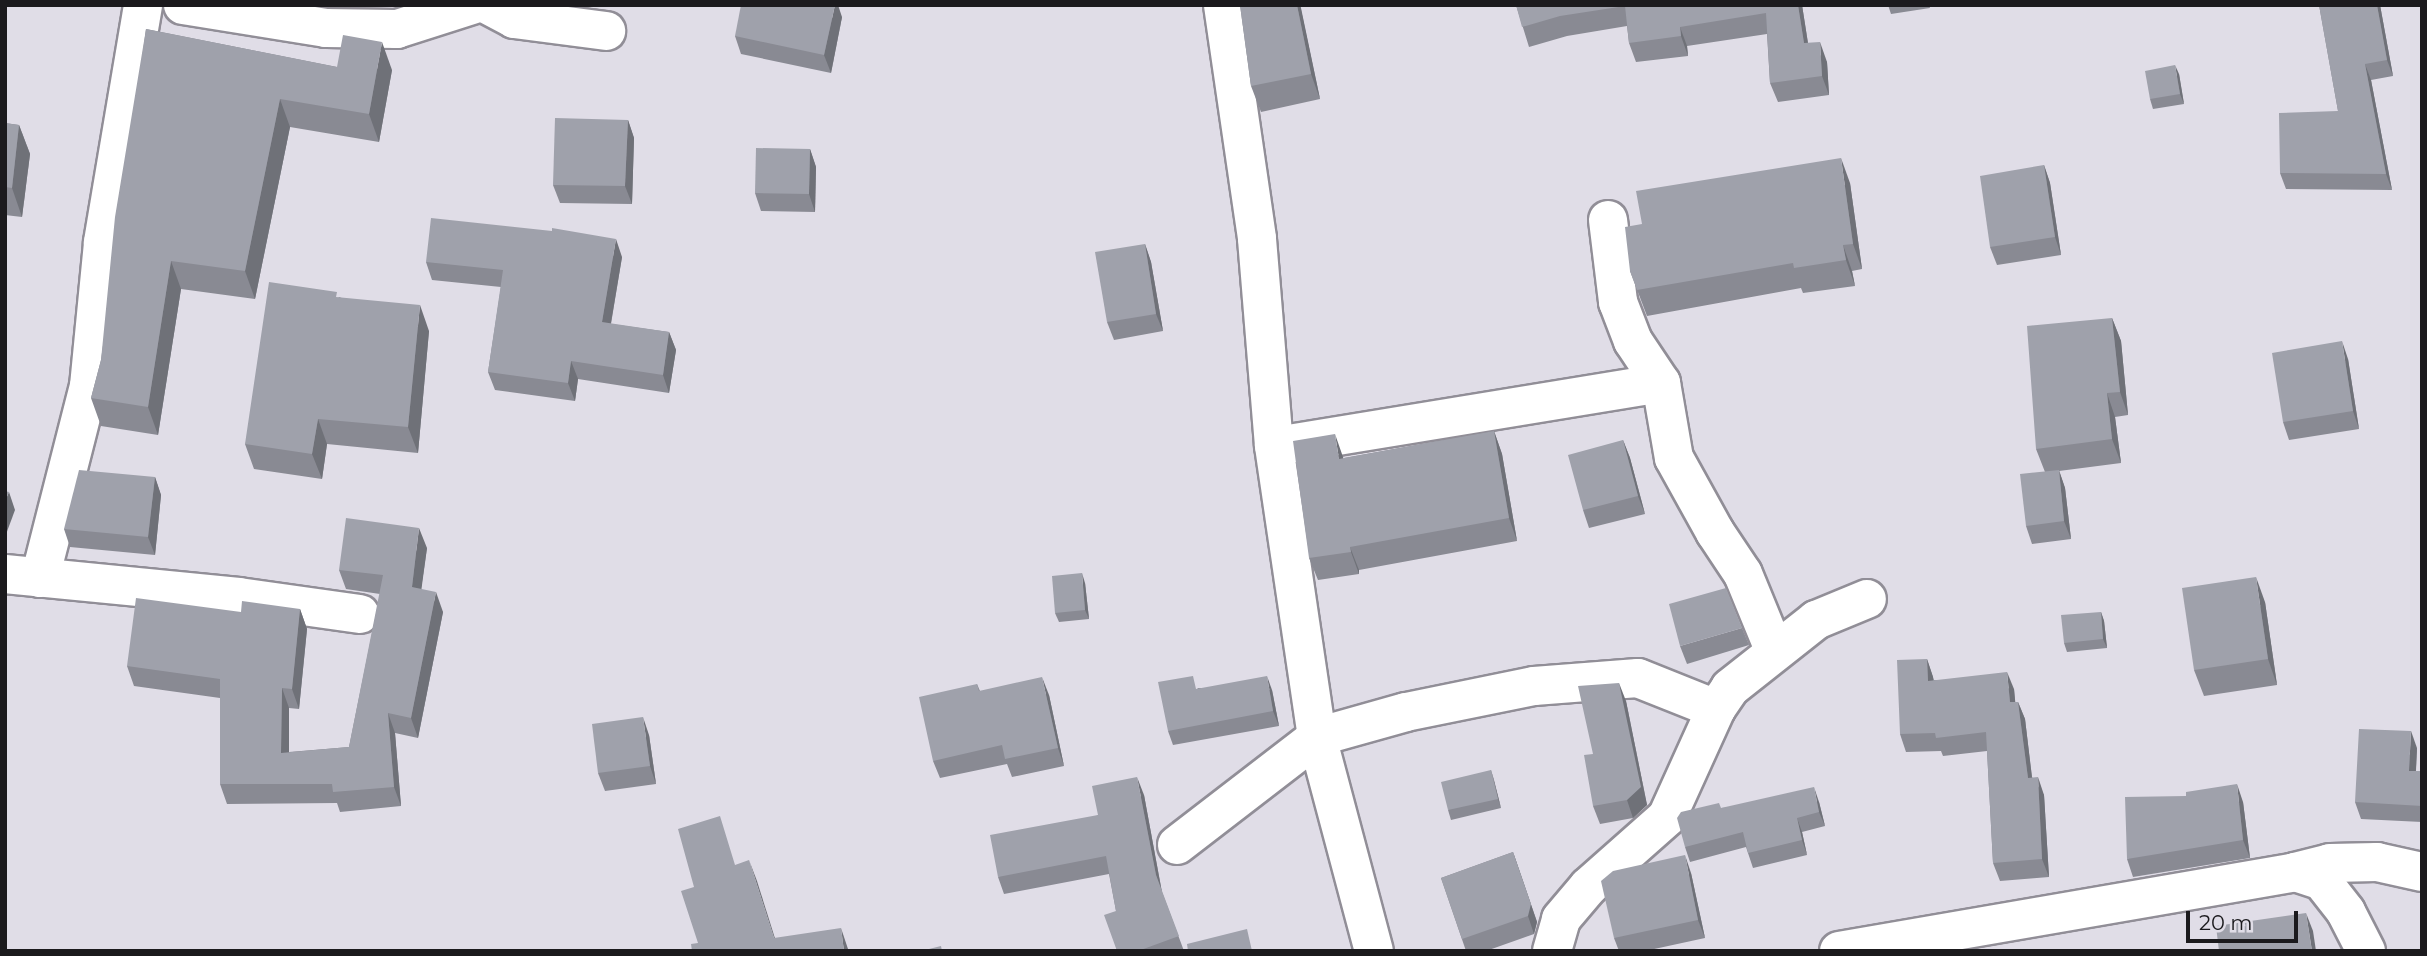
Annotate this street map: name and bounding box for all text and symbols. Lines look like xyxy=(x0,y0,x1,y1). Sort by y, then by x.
scale bar xyxy=(2189,897,2301,941)
text: 20 m xyxy=(2199,910,2253,935)

